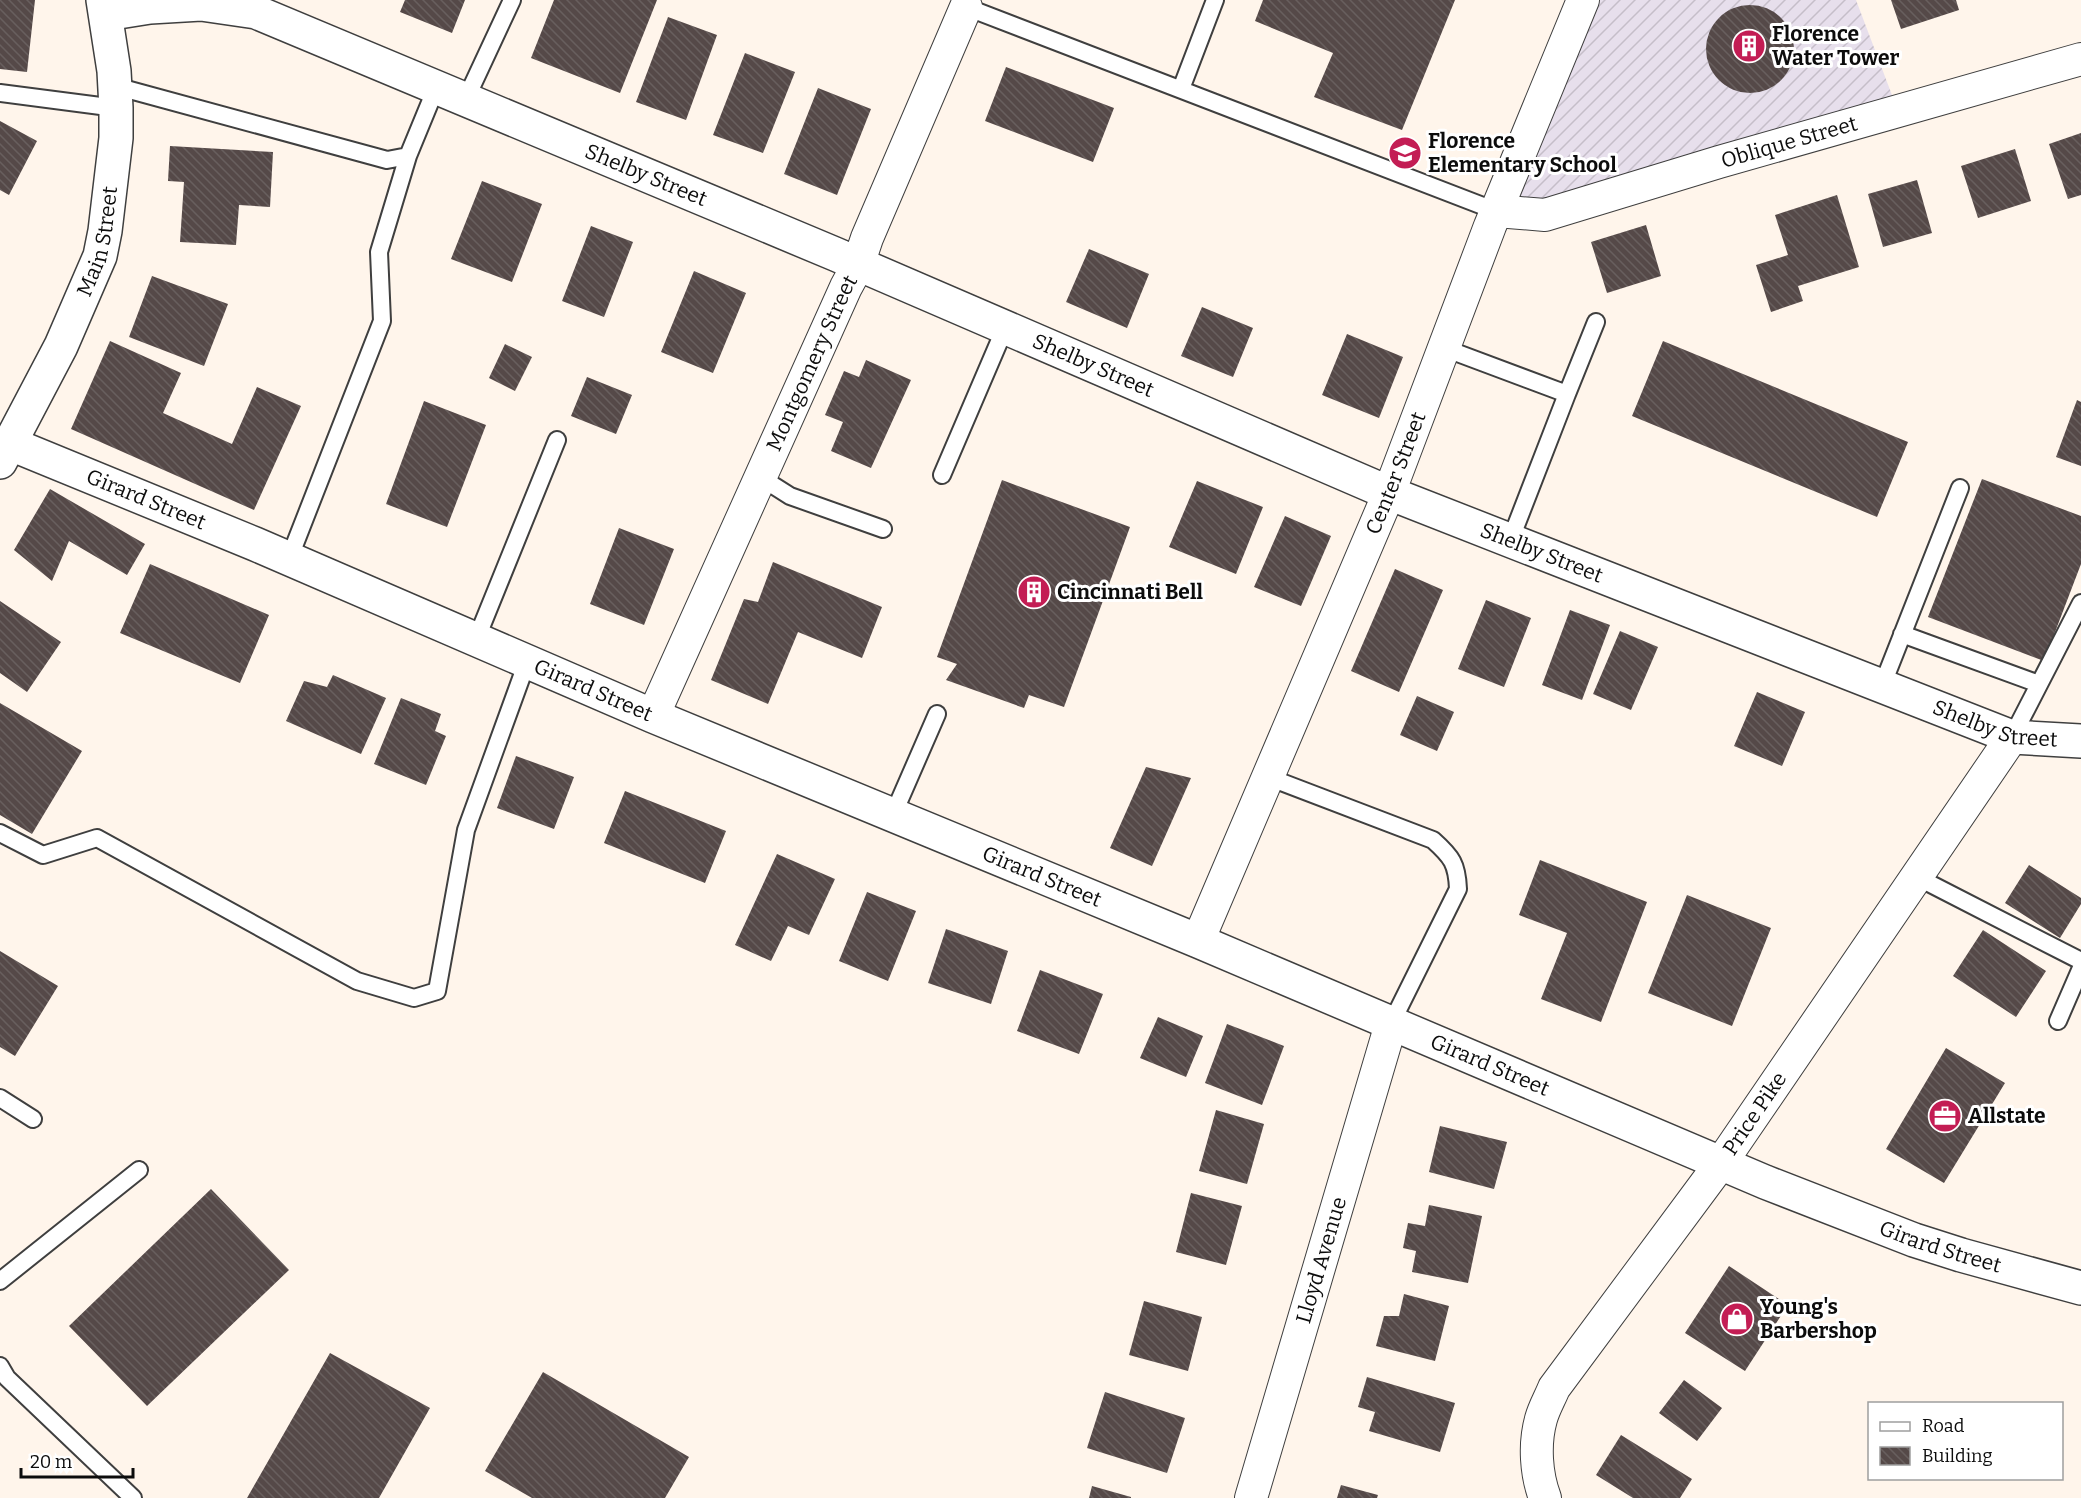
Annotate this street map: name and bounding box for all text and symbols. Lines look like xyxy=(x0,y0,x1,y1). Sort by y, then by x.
place label: Florence Water Tower xyxy=(1772,21,1900,71)
building icon: Florence Water Tower xyxy=(1731,28,1767,64)
street label: Oblique Street xyxy=(1718,110,1861,174)
place label: Florence Elementary School xyxy=(1428,128,1617,178)
school or university icon: Florence Elementary School xyxy=(1387,135,1423,171)
street label: Shelby Street xyxy=(581,138,711,212)
street label: Main Street xyxy=(71,185,123,300)
street label: Montgomery Street xyxy=(761,270,863,455)
street label: Shelby Street xyxy=(1029,328,1158,403)
street label: Center Street xyxy=(1360,408,1432,538)
street label: Girard Street xyxy=(83,463,210,536)
street label: Shelby Street xyxy=(1477,517,1607,589)
building icon: Cincinnati Bell xyxy=(1016,574,1052,610)
place label: Cincinnati Bell xyxy=(1057,579,1203,605)
street label: Girard Street xyxy=(530,653,657,727)
street label: Shelby Street xyxy=(1929,694,2059,753)
street label: Girard Street xyxy=(978,840,1106,913)
street label: Girard Street xyxy=(1426,1028,1554,1102)
street label: Price Pike xyxy=(1717,1067,1792,1160)
office icon: Allstate xyxy=(1927,1098,1963,1134)
place label: Allstate xyxy=(1968,1103,2046,1129)
street label: Lloyd Avenue xyxy=(1290,1194,1352,1326)
street label: Girard Street xyxy=(1876,1215,2004,1279)
place label: Young's Barbershop xyxy=(1760,1294,1877,1344)
shop icon: Young's Barbershop xyxy=(1719,1301,1755,1337)
legend xyxy=(1868,1402,2063,1480)
text: Road xyxy=(1922,1415,1965,1437)
scale bar xyxy=(21,1441,134,1479)
text: Building xyxy=(1922,1445,1993,1467)
text: 20 m xyxy=(30,1451,72,1473)

